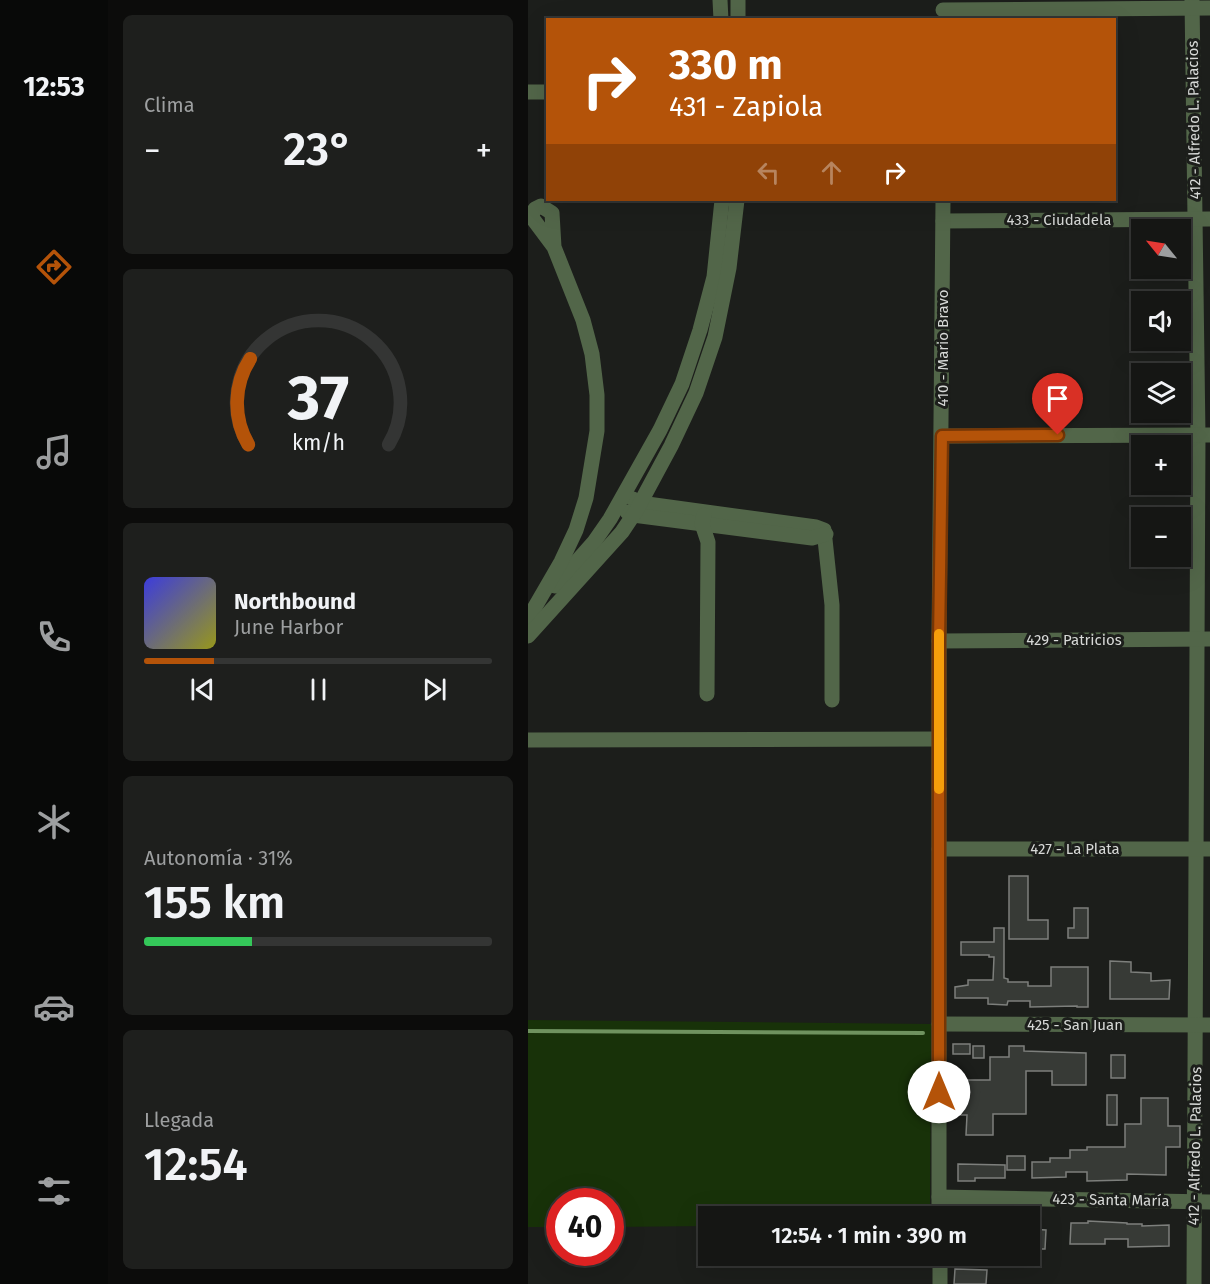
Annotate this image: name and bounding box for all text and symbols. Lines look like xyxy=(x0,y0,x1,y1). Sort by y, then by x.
text: 330 m xyxy=(669,40,783,90)
street label: 412 - Alfredo L. Palacios xyxy=(1184,40,1204,200)
icon: right xyxy=(570,42,648,120)
text: 12:53 xyxy=(23,71,85,103)
text: 431 - Zapiola xyxy=(669,91,823,123)
text: Clima xyxy=(144,93,195,117)
text: 23° xyxy=(283,123,353,177)
text: − xyxy=(144,131,161,171)
text: + xyxy=(476,131,492,171)
icon: left xyxy=(752,156,785,189)
icon: ahead xyxy=(815,156,848,189)
icon: right xyxy=(878,156,911,189)
street label: 433 - Ciudadela xyxy=(1007,211,1111,229)
north arrow xyxy=(1131,219,1191,279)
map controls xyxy=(1131,219,1191,567)
icon: directions xyxy=(33,246,75,288)
street label: 410 - Mario Bravo xyxy=(934,290,952,406)
button: sound xyxy=(1131,291,1191,351)
text: 37 xyxy=(286,361,349,436)
button: layers xyxy=(1131,363,1191,423)
pin xyxy=(1032,373,1083,435)
icon: arrive xyxy=(1041,382,1074,415)
icon: music xyxy=(33,431,75,473)
text: km/h xyxy=(291,431,345,457)
button: + xyxy=(1131,435,1191,495)
button: − xyxy=(1131,507,1191,567)
text: Northbound xyxy=(234,588,356,615)
text: June Harbor xyxy=(234,615,343,639)
icon: phone xyxy=(33,616,75,658)
street label: 429 - Patricios xyxy=(1026,631,1122,649)
icon: previous xyxy=(186,673,219,706)
icon: pause xyxy=(302,673,335,706)
icon: next xyxy=(418,673,451,706)
icon: climate xyxy=(33,801,75,843)
street label: 427 - La Plata xyxy=(1030,840,1120,858)
text: Autonomía · 31% xyxy=(144,846,293,870)
text: 155 km xyxy=(144,876,285,930)
icon: car xyxy=(33,986,75,1028)
street label: 425 - San Juan xyxy=(1027,1016,1123,1034)
position arrow xyxy=(907,1060,971,1124)
street label: 412 - Alfredo L. Palacios xyxy=(1185,1066,1205,1226)
text: Llegada xyxy=(144,1108,214,1132)
text: 12:54 xyxy=(144,1138,247,1192)
icon: filters xyxy=(33,1170,75,1212)
speed limit sign: 40 xyxy=(546,1188,624,1266)
street label: 423 - Santa María xyxy=(1052,1190,1170,1210)
text: 12:54 · 1 min · 390 m xyxy=(771,1222,967,1249)

